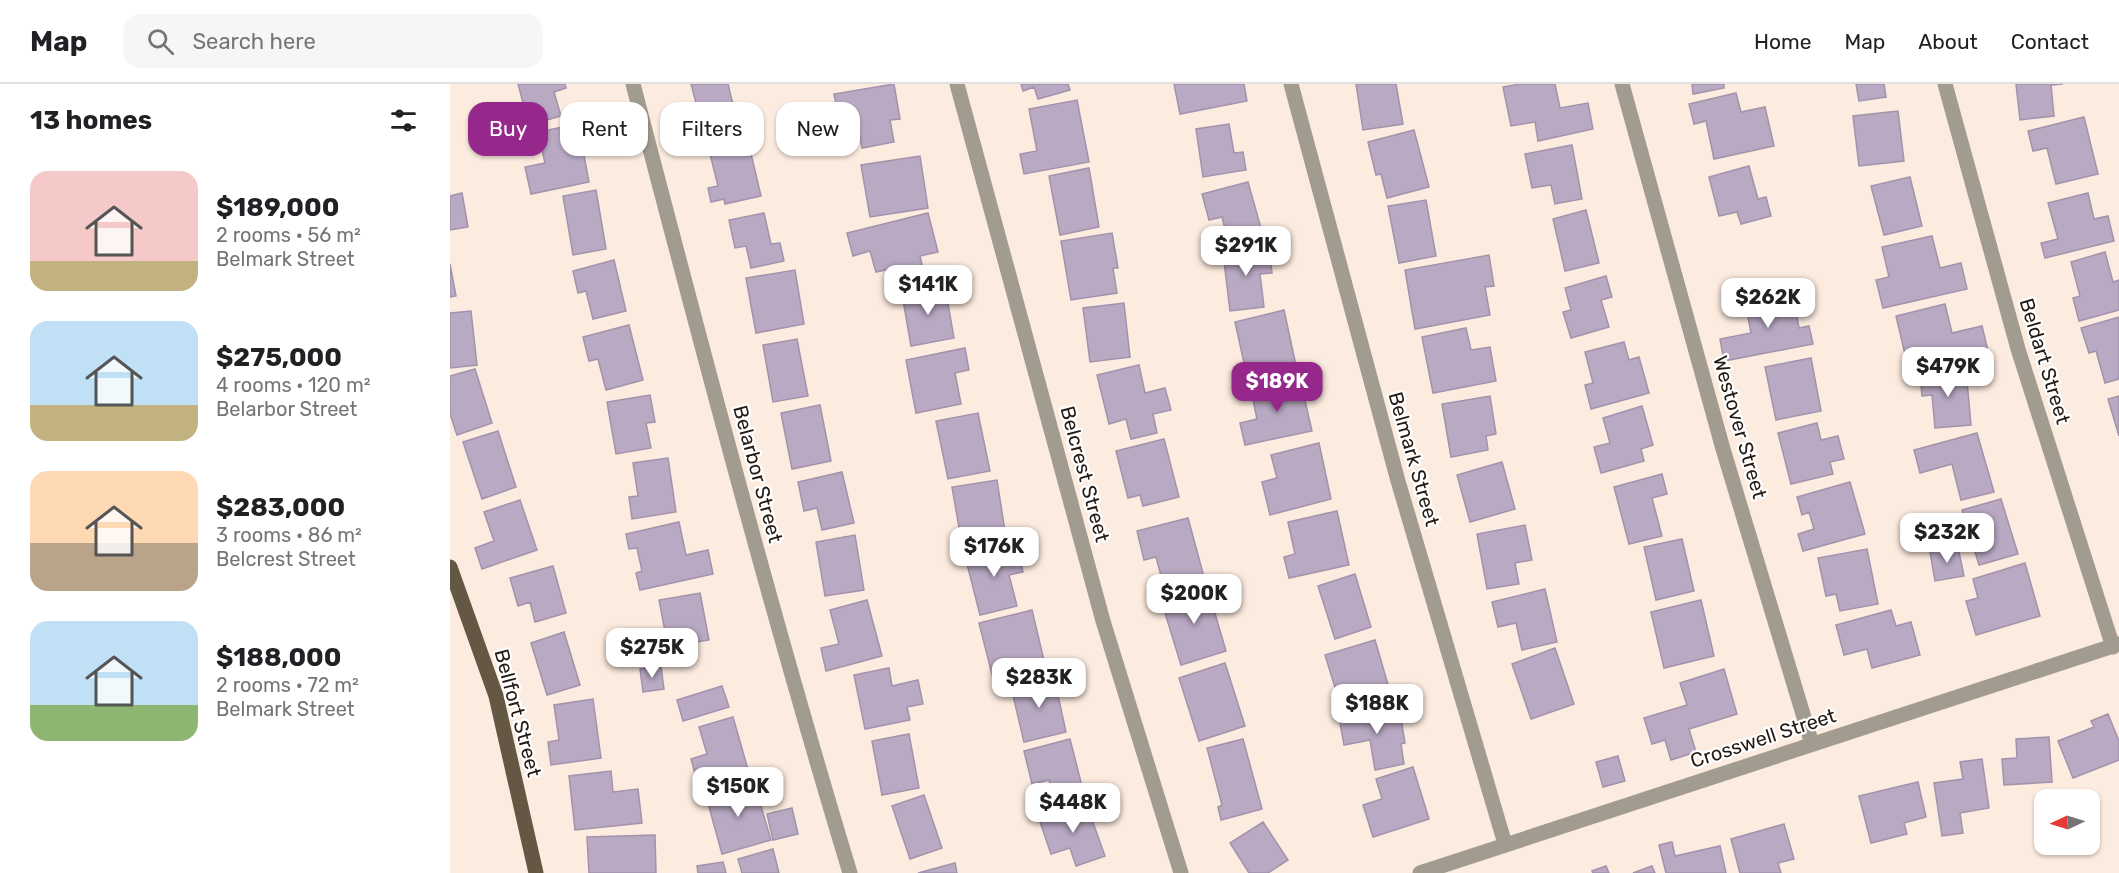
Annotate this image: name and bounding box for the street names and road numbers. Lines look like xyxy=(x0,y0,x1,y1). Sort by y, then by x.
street label: Beldart Street xyxy=(2014,295,2076,427)
street label: Westover Street xyxy=(1708,353,1772,501)
street label: Belmark Street xyxy=(1383,389,1445,529)
street label: Belarbor Street xyxy=(728,403,788,546)
street label: Belcrest Street xyxy=(1055,403,1115,545)
street label: Bellfort Street xyxy=(489,646,547,780)
street label: Crosswell Street xyxy=(1687,703,1839,773)

